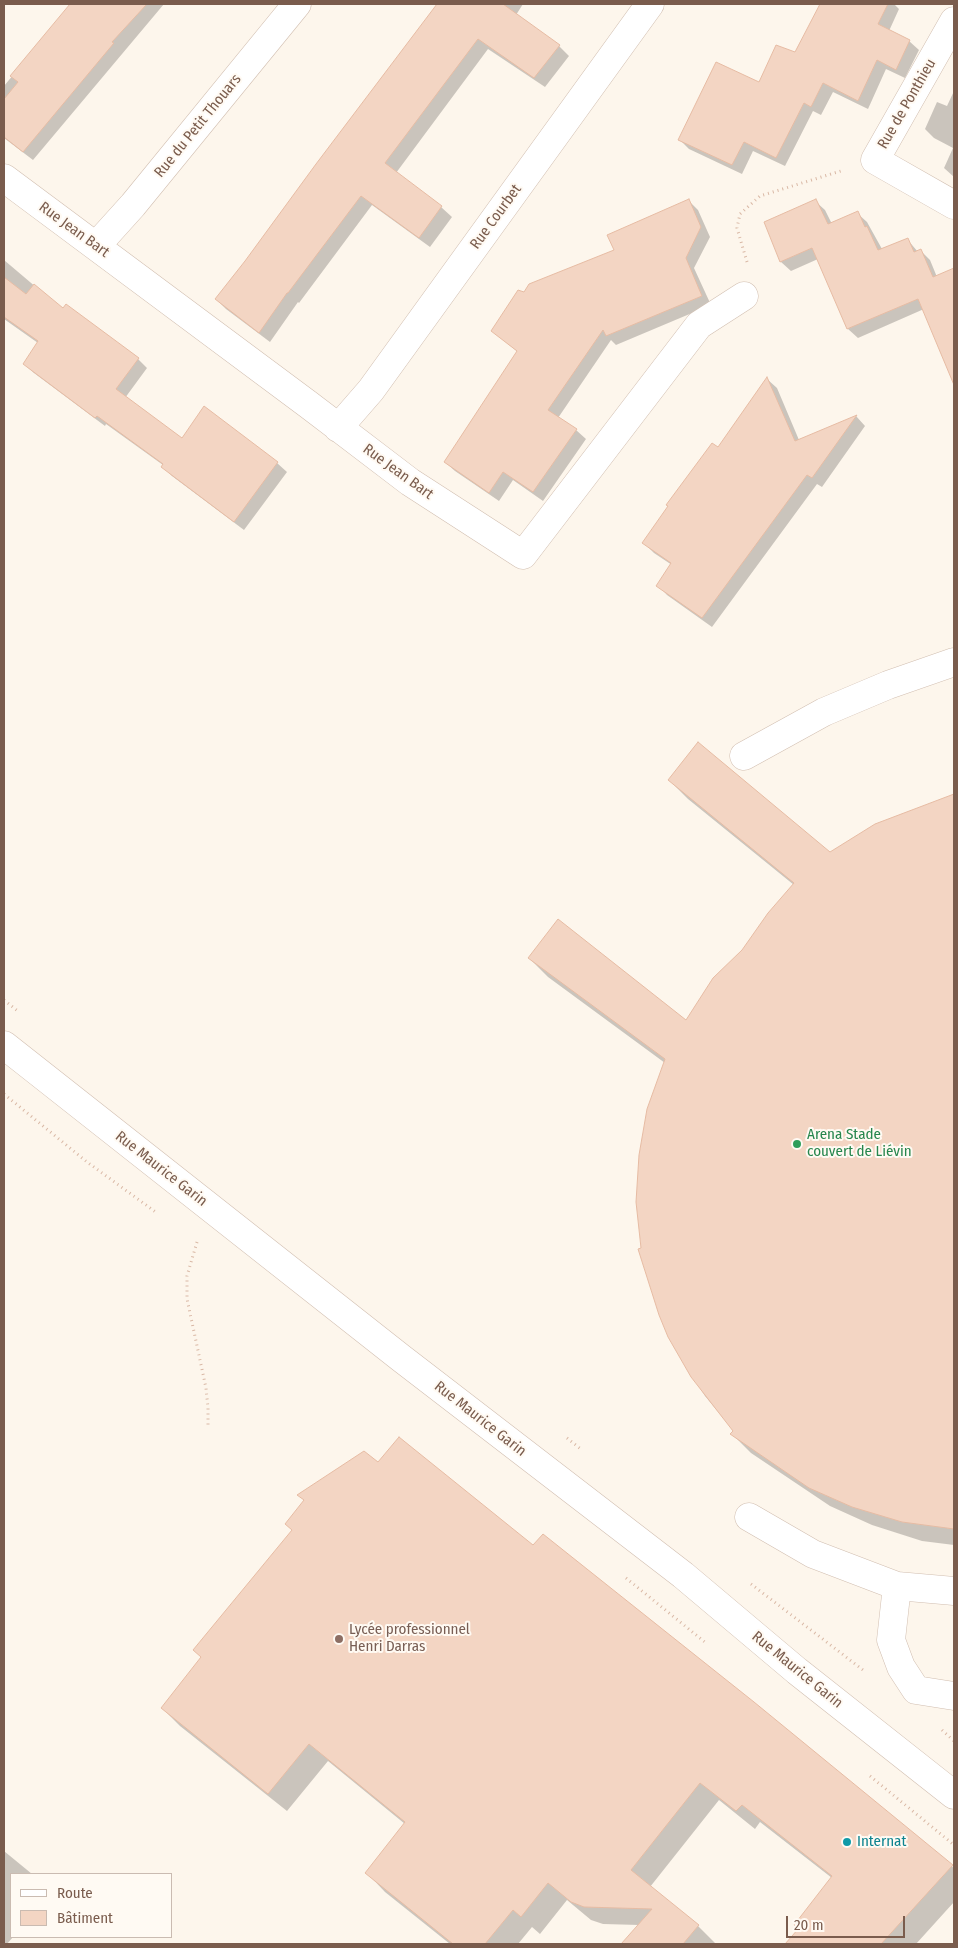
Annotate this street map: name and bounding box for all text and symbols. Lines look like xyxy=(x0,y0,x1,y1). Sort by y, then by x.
street label: Rue de Ponthieu xyxy=(874,56,940,152)
street label: Rue du Petit Thouars xyxy=(151,71,245,181)
street label: Rue Courbet xyxy=(467,181,525,253)
street label: Rue Jean Bart xyxy=(35,198,113,262)
street label: Rue Jean Bart xyxy=(359,440,437,504)
place label: Arena Stade couvert de Liévin xyxy=(807,1126,912,1161)
street label: Rue Maurice Garin xyxy=(111,1128,211,1210)
marker: Arena Stade couvert de Liévin xyxy=(791,1138,803,1150)
street label: Rue Maurice Garin xyxy=(430,1378,530,1460)
place label: Lycée professionnel Henri Darras xyxy=(349,1621,470,1656)
street label: Rue Maurice Garin xyxy=(748,1628,846,1712)
marker: Lycée professionnel Henri Darras xyxy=(333,1633,345,1645)
place label: Internat xyxy=(857,1833,906,1851)
marker: Internat xyxy=(841,1836,853,1848)
legend xyxy=(10,1873,172,1938)
text: Route xyxy=(57,1884,93,1902)
scale bar xyxy=(788,1906,907,1938)
text: Bâtiment xyxy=(57,1909,113,1927)
text: 20 m xyxy=(794,1916,824,1934)

